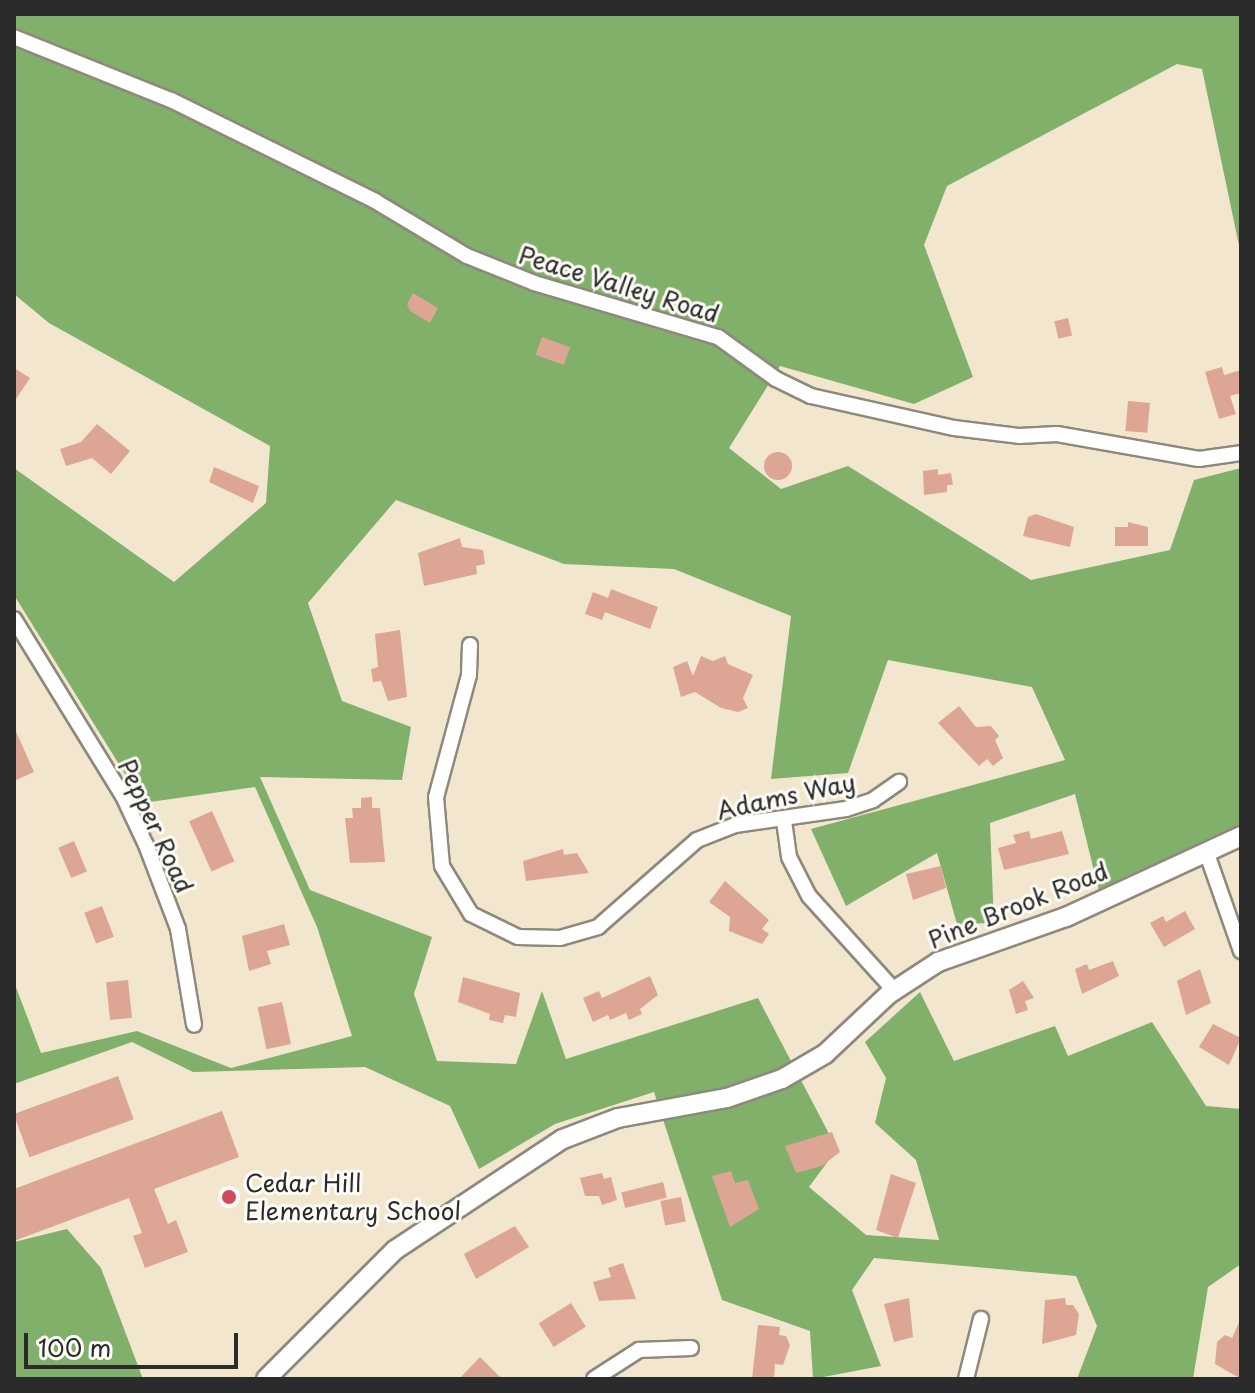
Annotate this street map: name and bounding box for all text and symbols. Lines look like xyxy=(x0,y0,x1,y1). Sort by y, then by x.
street label: Peace Valley Road xyxy=(515,240,723,328)
street label: Pepper Road xyxy=(112,754,200,898)
street label: Adams Way xyxy=(714,767,858,825)
street label: Pine Brook Road xyxy=(923,856,1113,954)
place label: Cedar Hill Elementary School xyxy=(245,1169,461,1225)
marker: Cedar Hill Elementary School xyxy=(220,1188,238,1206)
scale bar xyxy=(28,1317,242,1367)
text: 100 m xyxy=(38,1329,111,1365)

